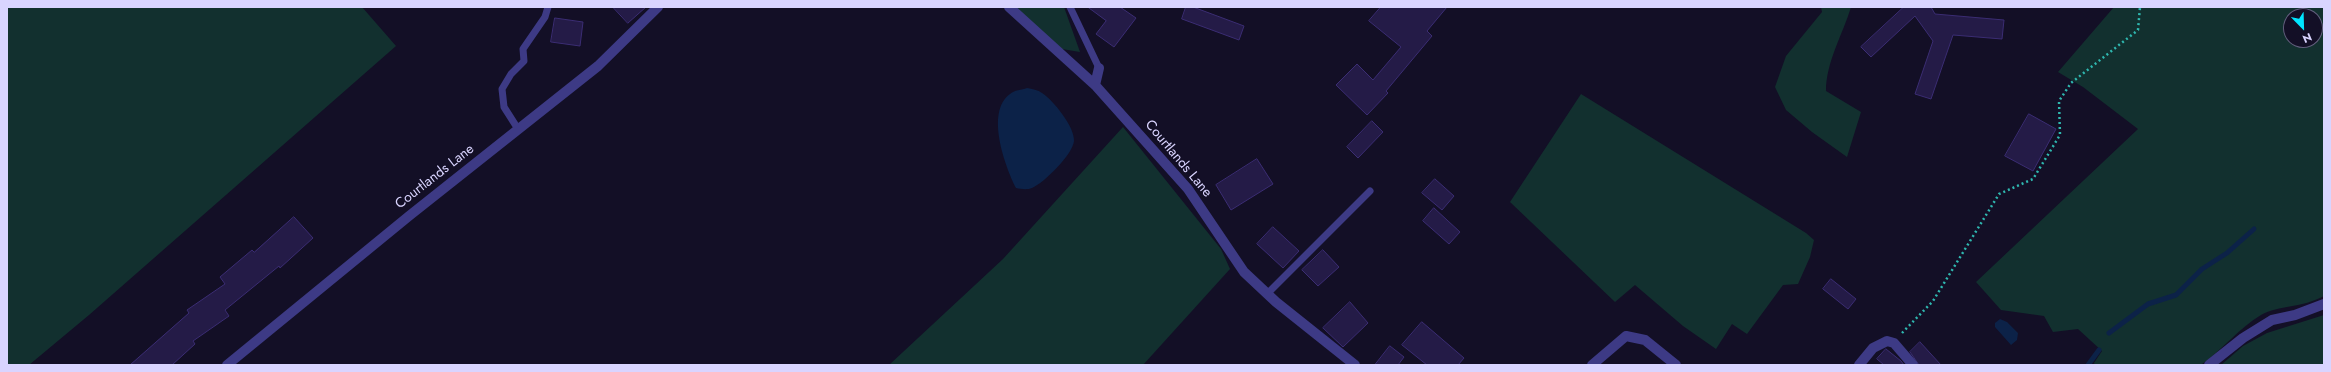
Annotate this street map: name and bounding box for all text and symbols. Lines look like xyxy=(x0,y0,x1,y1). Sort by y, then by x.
north arrow xyxy=(2283,8,2323,48)
text: N xyxy=(2300,29,2314,47)
street label: Courtlands Lane xyxy=(1141,117,1215,201)
street label: Courtlands Lane xyxy=(392,141,478,213)

